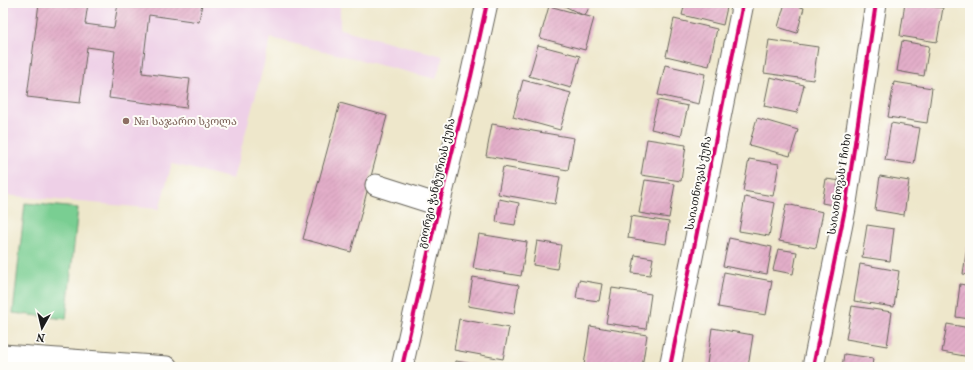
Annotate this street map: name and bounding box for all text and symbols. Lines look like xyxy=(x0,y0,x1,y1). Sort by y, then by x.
place label: №1 საჯარო სკოლა xyxy=(134,115,237,128)
marker: №1 საჯარო სკოლა xyxy=(121,116,131,126)
street label: გიორგი ჭანტურიას ქუჩა xyxy=(415,117,458,250)
street label: საიათნოვას I ჩიხი xyxy=(825,133,854,236)
street label: საიათნოვას ქუჩა xyxy=(683,135,714,231)
north arrow xyxy=(22,308,62,348)
text: N xyxy=(35,330,46,344)

